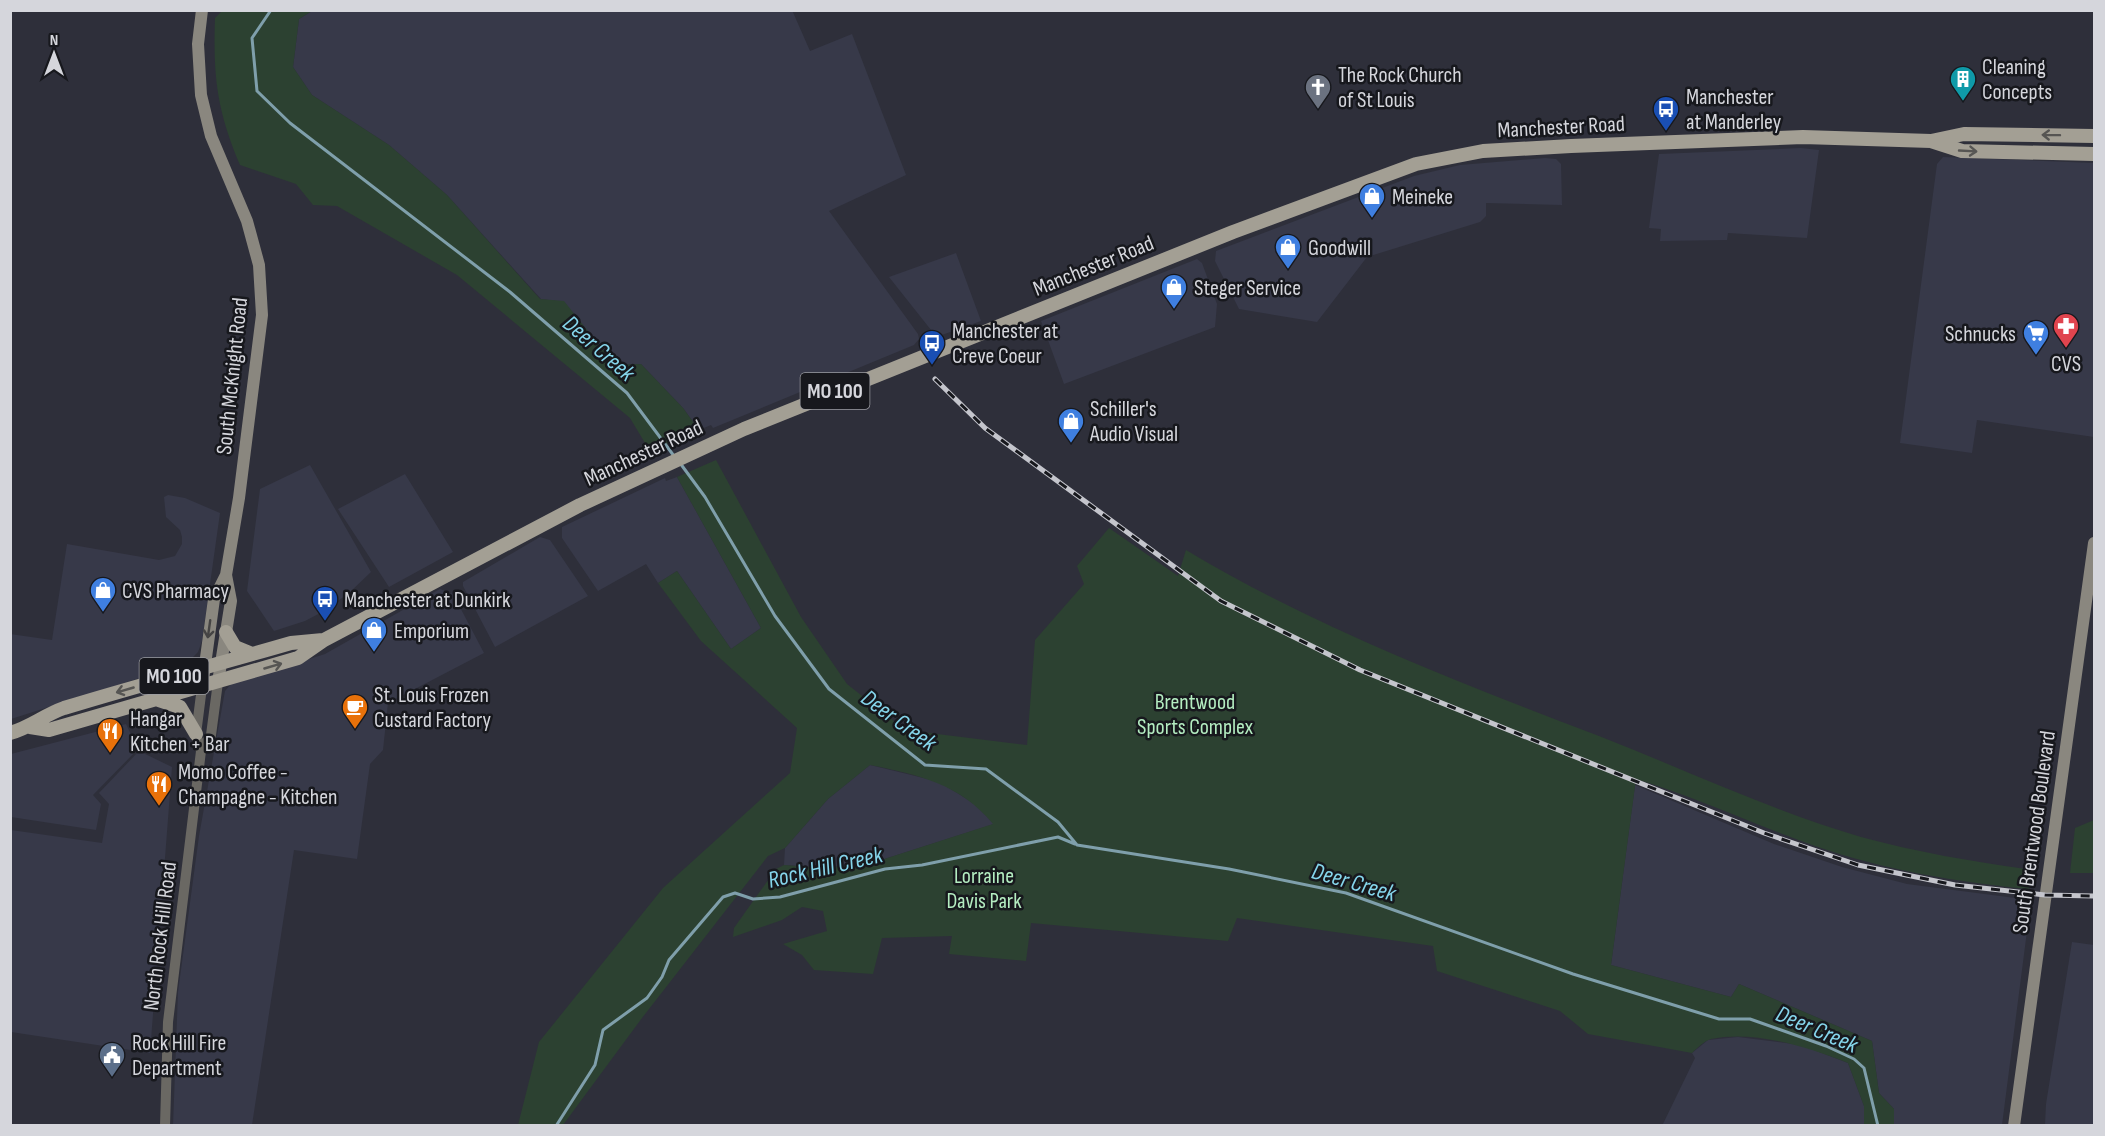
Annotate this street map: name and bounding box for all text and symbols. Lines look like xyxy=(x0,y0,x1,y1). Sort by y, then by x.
north arrow xyxy=(24,24,84,84)
text: N xyxy=(50,31,58,50)
place label: Cleaning Concepts xyxy=(1982,54,2052,106)
place label: The Rock Church of St Louis xyxy=(1338,62,1462,114)
building icon: Cleaning Concepts xyxy=(1948,64,1978,102)
church icon: The Rock Church of St Louis xyxy=(1303,72,1333,110)
place label: Manchester at Manderley xyxy=(1686,84,1782,136)
bus stop icon: Manchester at Manderley xyxy=(1651,94,1681,132)
street label: Manchester Road xyxy=(1497,111,1626,144)
one-way arrow xyxy=(2041,129,2061,141)
one-way arrow xyxy=(1958,145,1978,156)
shop icon: Meineke xyxy=(1357,181,1387,219)
place label: Meineke xyxy=(1392,184,1453,211)
street label: Manchester Road xyxy=(1029,230,1158,303)
shop icon: Goodwill xyxy=(1273,232,1303,270)
place label: Goodwill xyxy=(1308,235,1371,262)
shop icon: Steger Service xyxy=(1159,272,1189,310)
place label: Steger Service xyxy=(1194,275,1301,302)
street label: South McKnight Road xyxy=(211,296,254,456)
water label: Deer Creek xyxy=(557,309,642,388)
pharmacy icon: CVS xyxy=(2051,311,2081,349)
place label: Manchester at Creve Coeur xyxy=(952,318,1059,370)
supermarket icon: Schnucks xyxy=(2021,318,2051,356)
place label: Schnucks xyxy=(1945,321,2016,348)
bus stop icon: Manchester at Creve Coeur xyxy=(917,328,947,366)
place label: CVS xyxy=(2051,351,2081,378)
road number: MO 100 xyxy=(800,373,870,409)
place label: Schiller's Audio Visual xyxy=(1089,396,1178,448)
shop icon: Schiller's Audio Visual xyxy=(1056,406,1086,444)
street label: Manchester Road xyxy=(580,414,707,493)
shop icon: CVS Pharmacy xyxy=(88,575,118,613)
place label: CVS Pharmacy xyxy=(122,578,229,605)
bus stop icon: Manchester at Dunkirk xyxy=(310,584,340,622)
place label: Manchester at Dunkirk xyxy=(344,587,511,614)
shop icon: Emporium xyxy=(359,615,389,653)
place label: Emporium xyxy=(394,618,469,645)
one-way arrow xyxy=(204,619,215,639)
road number: MO 100 xyxy=(140,658,208,694)
one-way arrow xyxy=(263,660,282,671)
place label: St. Louis Frozen Custard Factory xyxy=(374,682,492,734)
water label: Deer Creek xyxy=(855,683,943,758)
one-way arrow xyxy=(116,685,135,696)
park label: Brentwood Sports Complex xyxy=(1137,689,1254,741)
cafe icon: St. Louis Frozen Custard Factory xyxy=(340,692,370,730)
place label: Hangar Kitchen + Bar xyxy=(130,706,230,758)
restaurant icon: Hangar Kitchen + Bar xyxy=(95,716,125,754)
street label: South Brentwood Boulevard xyxy=(2007,729,2062,935)
place label: Momo Coffee - Champagne - Kitchen xyxy=(178,759,337,811)
restaurant icon: Momo Coffee - Champagne - Kitchen xyxy=(144,769,174,807)
water label: Rock Hill Creek xyxy=(765,840,886,895)
water label: Deer Creek xyxy=(1308,857,1400,909)
street label: North Rock Hill Road xyxy=(138,860,183,1012)
park label: Lorraine Davis Park xyxy=(946,863,1022,915)
water label: Deer Creek xyxy=(1771,999,1863,1060)
place label: Rock Hill Fire Department xyxy=(132,1030,226,1082)
public building icon: Rock Hill Fire Department xyxy=(97,1040,127,1078)

